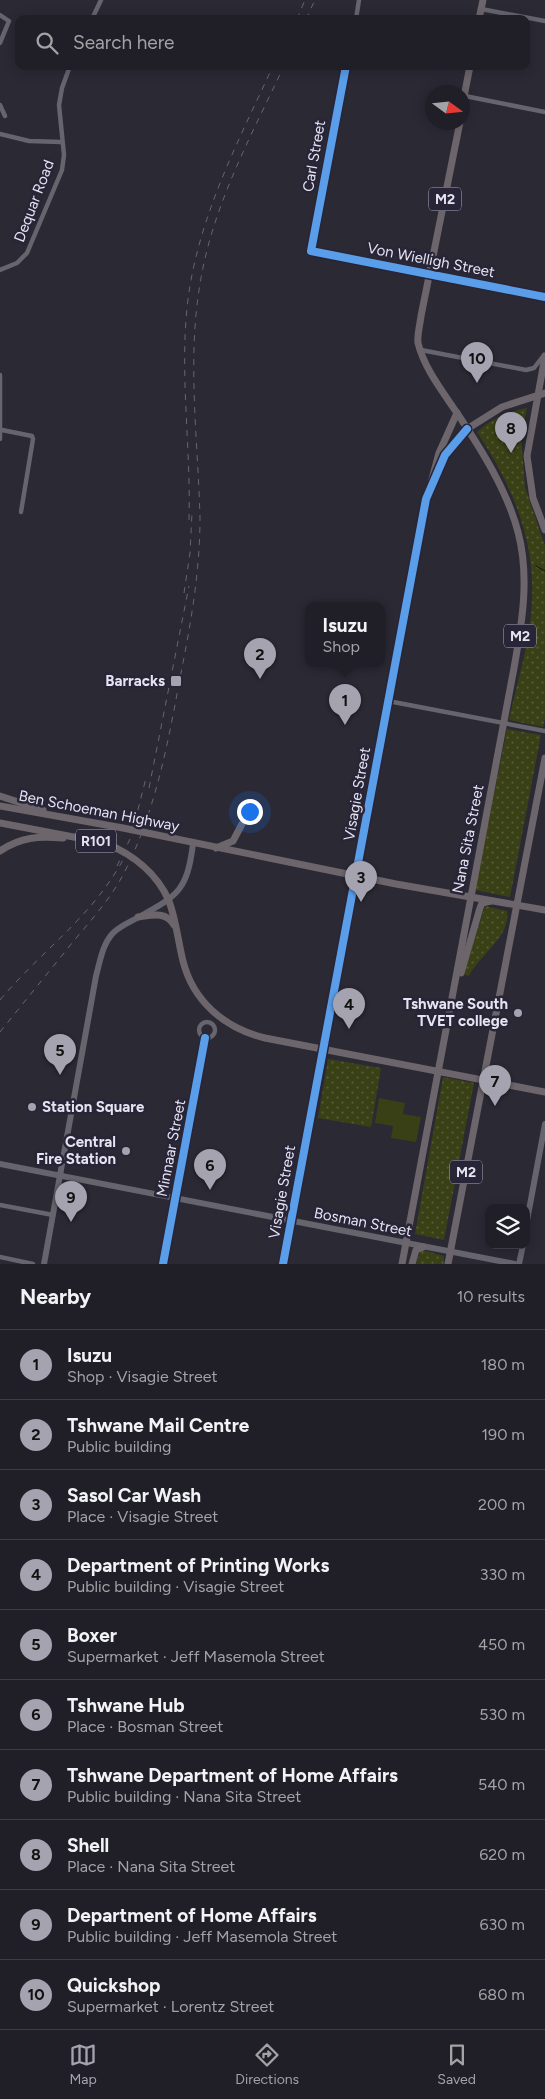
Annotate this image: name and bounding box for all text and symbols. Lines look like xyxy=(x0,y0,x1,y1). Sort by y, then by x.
search box xyxy=(15,15,530,70)
icon: search xyxy=(33,29,61,57)
text: Search here xyxy=(73,31,175,54)
north arrow xyxy=(425,85,470,130)
street label: Carl Street xyxy=(299,118,329,193)
street label: Dequar Road xyxy=(10,157,58,245)
road number: M2 xyxy=(429,188,461,210)
street label: Von Wielligh Street xyxy=(366,239,497,281)
pin: 10 xyxy=(461,342,493,383)
pin: 8 xyxy=(495,412,527,453)
popup xyxy=(305,602,385,667)
text: Isuzu xyxy=(323,614,368,637)
road number: M2 xyxy=(504,624,536,648)
text: Shop xyxy=(323,637,360,656)
pin: 2 xyxy=(244,638,276,679)
place label: Barracks xyxy=(105,672,165,690)
marker: Barracks xyxy=(169,674,183,688)
pin: 1 xyxy=(329,684,361,725)
street label: Visagie Street xyxy=(340,745,374,842)
street label: Nana Sita Street xyxy=(449,783,487,895)
street label: Ben Schoeman Highway xyxy=(17,787,181,835)
your location xyxy=(237,799,263,825)
road number: R101 xyxy=(76,829,116,852)
pin: 3 xyxy=(345,861,377,902)
pin: 4 xyxy=(333,988,365,1029)
place label: Tshwane South TVET college xyxy=(403,995,509,1030)
marker: Tshwane South TVET college xyxy=(512,1007,524,1019)
pin: 5 xyxy=(44,1034,76,1075)
pin: 7 xyxy=(479,1065,511,1106)
street label: Minnaar Street xyxy=(153,1097,189,1198)
place label: Station Square xyxy=(42,1098,145,1116)
marker: Station Square xyxy=(26,1101,38,1113)
place label: Central Fire Station xyxy=(36,1133,116,1168)
street label: Visagie Street xyxy=(265,1143,299,1240)
marker: Central Fire Station xyxy=(120,1145,132,1157)
pin: 6 xyxy=(194,1149,226,1190)
road number: M2 xyxy=(450,1160,482,1184)
pin: 9 xyxy=(55,1181,87,1222)
street label: Bosman Street xyxy=(313,1204,414,1240)
map controls xyxy=(485,1204,530,1249)
button: layers xyxy=(485,1204,530,1249)
text: Nearby xyxy=(20,1284,91,1309)
text: 10 results xyxy=(457,1287,525,1306)
text: Isuzu xyxy=(67,1344,112,1367)
text: 1 xyxy=(33,1355,39,1374)
text: 180 m xyxy=(481,1355,525,1374)
text: Shop · Visagie Street xyxy=(67,1367,217,1386)
text: Tshwane Mail Centre xyxy=(67,1414,249,1437)
text: 2 xyxy=(31,1425,41,1444)
text: 190 m xyxy=(482,1425,525,1444)
text: Public building xyxy=(67,1437,171,1456)
text: Sasol Car Wash xyxy=(67,1484,201,1507)
text: 3 xyxy=(32,1495,40,1514)
text: 200 m xyxy=(478,1495,525,1514)
text: Place · Visagie Street xyxy=(67,1507,218,1526)
text: Department of Printing Works xyxy=(67,1554,329,1577)
text: 4 xyxy=(31,1565,41,1584)
text: 330 m xyxy=(480,1565,525,1584)
text: Public building · Visagie Street xyxy=(67,1577,284,1596)
text: Boxer xyxy=(67,1624,117,1647)
text: 5 xyxy=(31,1635,41,1654)
text: 450 m xyxy=(478,1635,525,1654)
text: Supermarket · Jeff Masemola Street xyxy=(67,1647,325,1666)
text: Tshwane Hub xyxy=(67,1694,185,1717)
text: 6 xyxy=(31,1705,41,1724)
text: 530 m xyxy=(479,1705,525,1724)
text: Place · Bosman Street xyxy=(67,1717,223,1736)
text: Tshwane Department of Home Affairs xyxy=(67,1764,398,1787)
text: 7 xyxy=(32,1775,40,1794)
text: 540 m xyxy=(478,1775,525,1794)
text: Public building · Nana Sita Street xyxy=(67,1787,301,1806)
text: Shell xyxy=(67,1834,109,1857)
text: 8 xyxy=(31,1845,41,1864)
text: 620 m xyxy=(479,1845,525,1864)
text: Place · Nana Sita Street xyxy=(67,1857,235,1876)
text: Department of Home Affairs xyxy=(67,1904,317,1927)
text: 9 xyxy=(31,1915,41,1934)
text: 630 m xyxy=(479,1915,525,1934)
text: Public building · Jeff Masemola Street xyxy=(67,1927,337,1946)
text: Quickshop xyxy=(67,1974,161,1997)
text: 10 xyxy=(27,1985,45,2004)
text: 680 m xyxy=(478,1985,525,2004)
text: Supermarket · Lorentz Street xyxy=(67,1997,274,2016)
tab: Map xyxy=(69,2041,97,2088)
tab: Directions xyxy=(235,2041,299,2088)
tab: Saved xyxy=(437,2041,476,2088)

